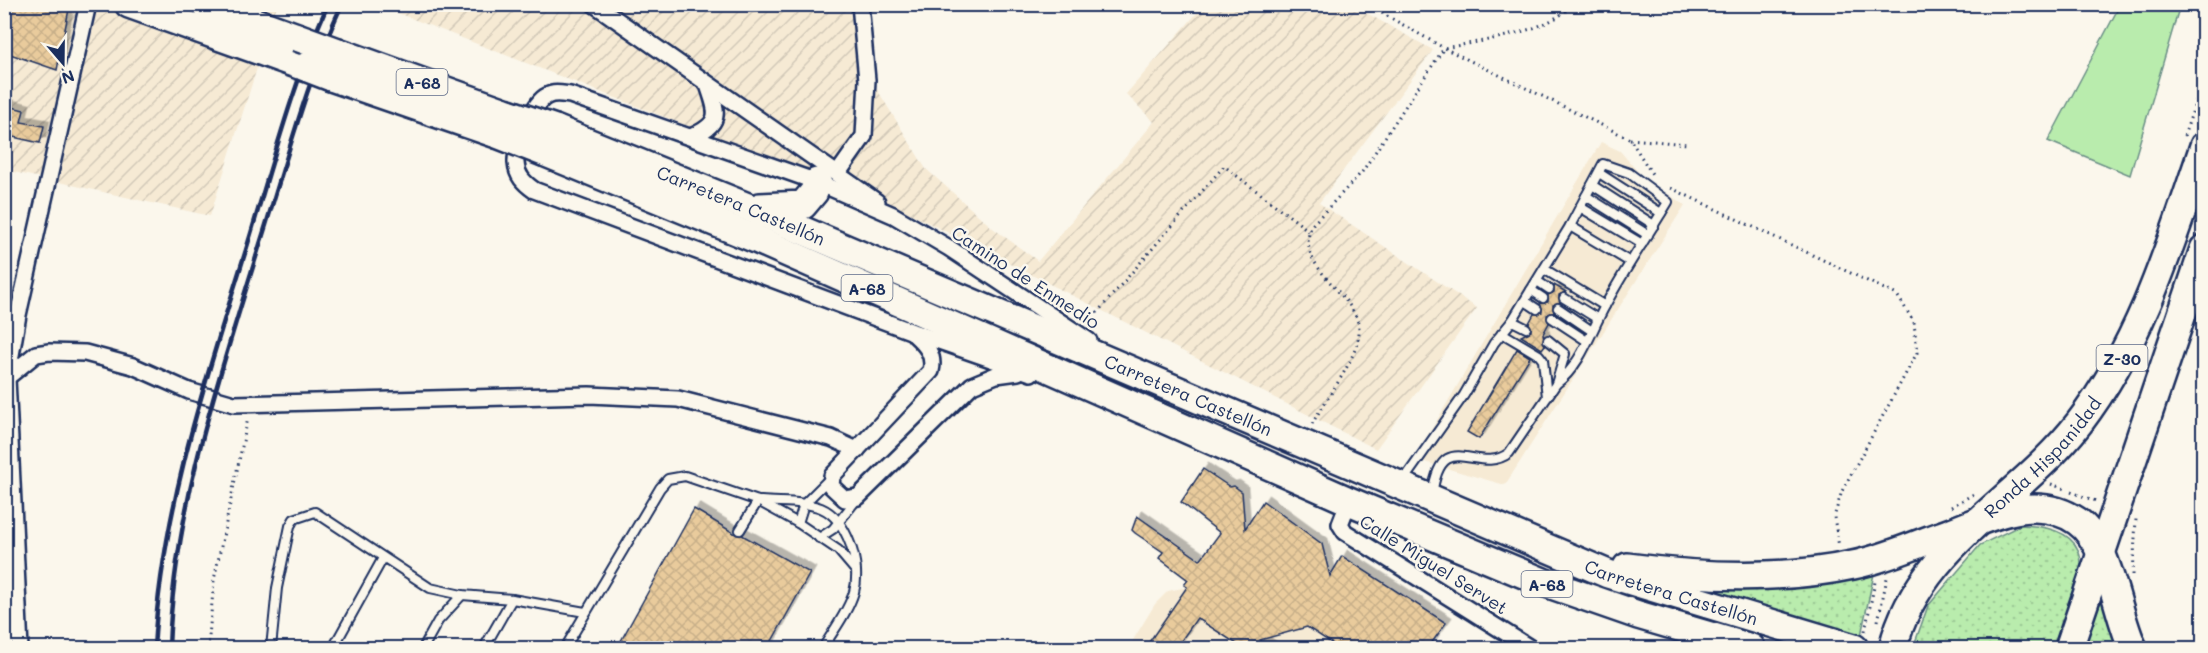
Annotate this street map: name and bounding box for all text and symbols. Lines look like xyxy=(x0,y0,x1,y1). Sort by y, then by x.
north arrow xyxy=(33,33,93,93)
text: N xyxy=(59,66,78,90)
road number: A-68 xyxy=(396,69,448,95)
street label: Carretera Castellón xyxy=(653,160,829,251)
street label: Camino de Enmedio xyxy=(947,220,1105,334)
road number: A-68 xyxy=(842,275,892,301)
road number: Z-30 xyxy=(2096,345,2148,371)
street label: Carretera Castellón xyxy=(1101,349,1276,441)
street label: Ronda Hispanidad xyxy=(1979,392,2106,523)
street label: Calle Miguel Servet xyxy=(1355,509,1513,619)
street label: Carretera Castellón xyxy=(1581,553,1761,630)
road number: A-68 xyxy=(1522,571,1572,597)

